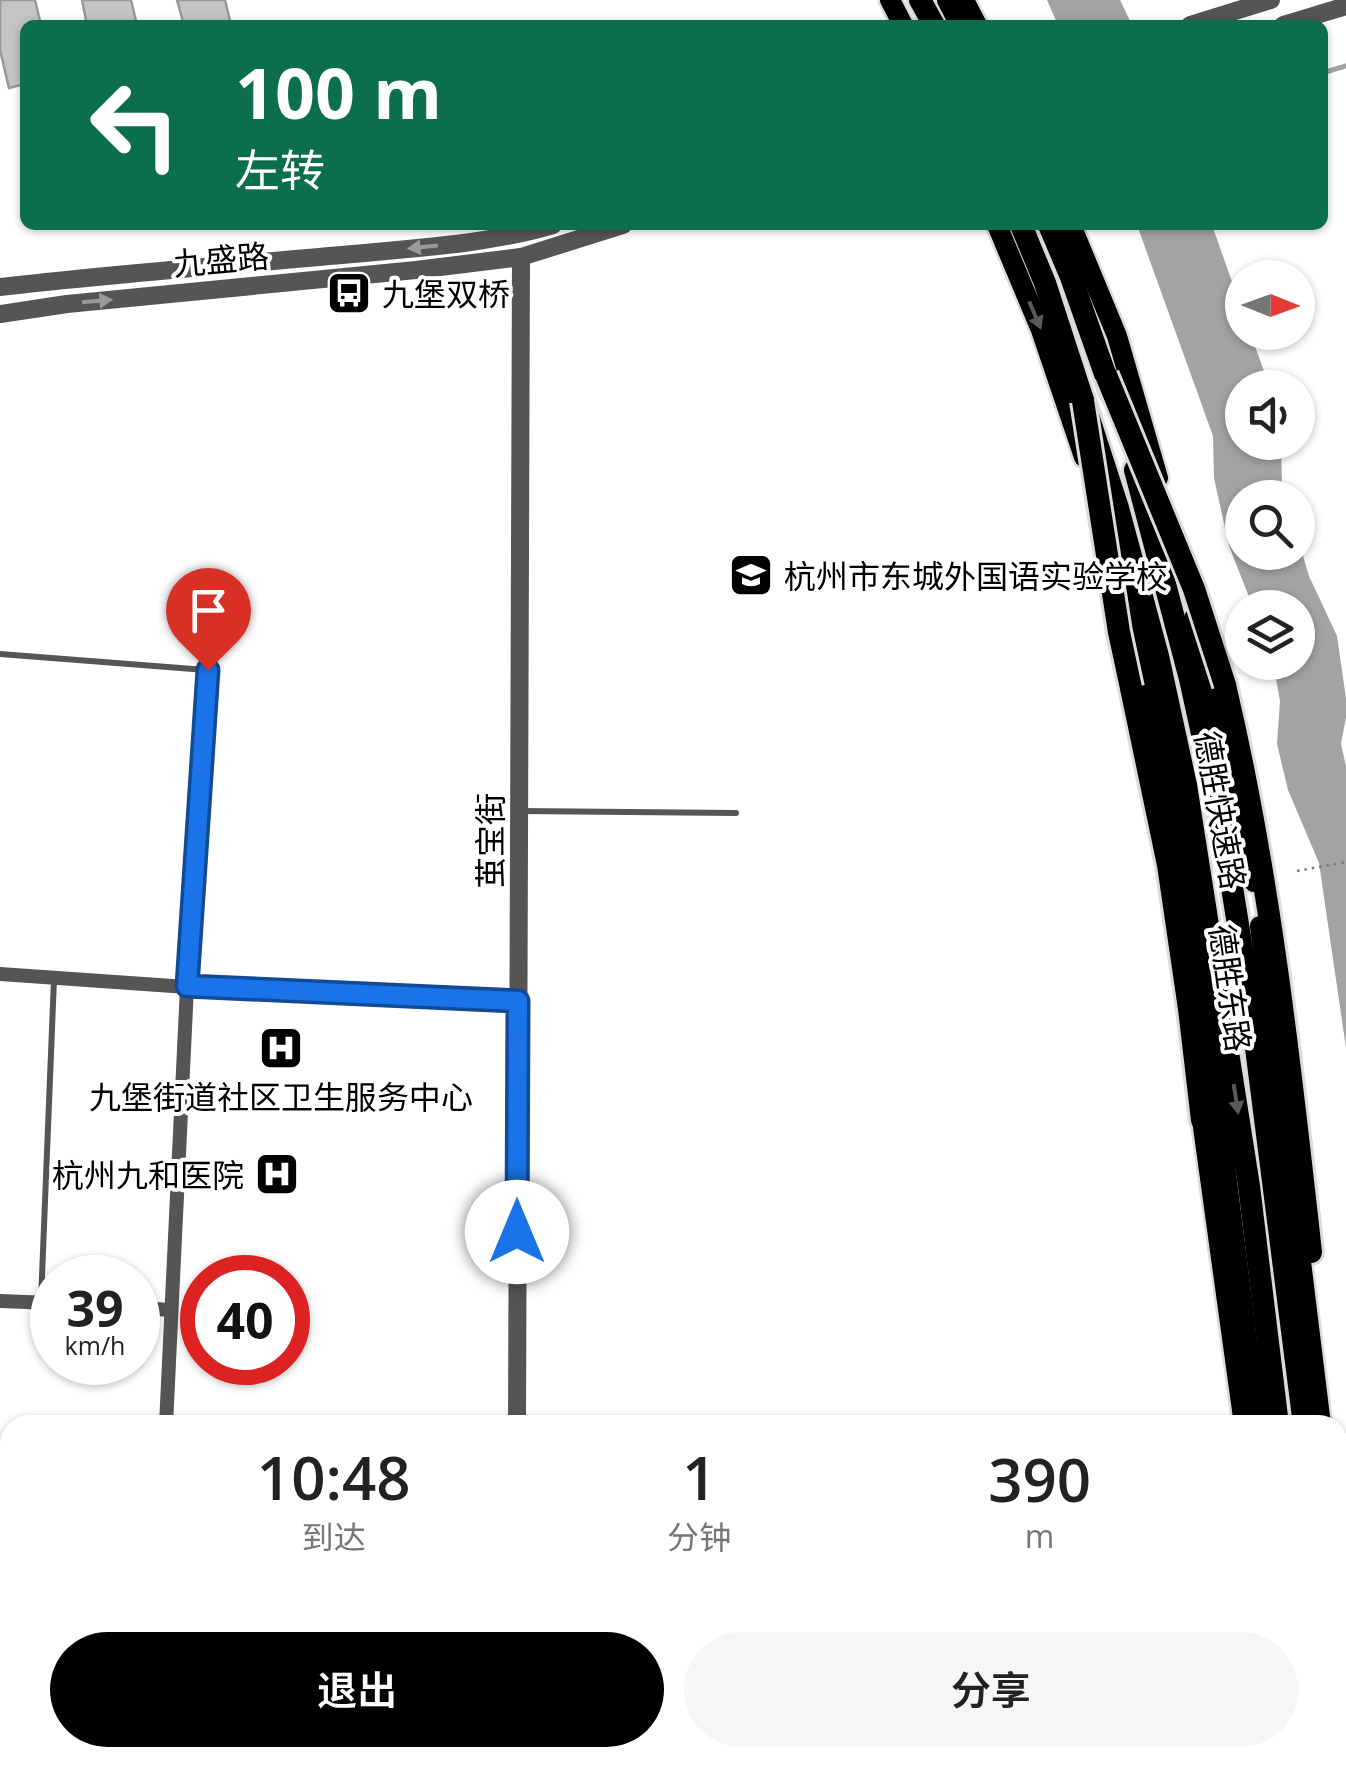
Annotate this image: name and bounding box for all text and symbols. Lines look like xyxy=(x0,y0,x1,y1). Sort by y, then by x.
text: 100 m xyxy=(235,44,442,140)
icon: left xyxy=(70,60,200,190)
text: 左转 xyxy=(235,139,325,200)
street label: 九盛路 xyxy=(171,233,271,285)
one-way arrow xyxy=(406,239,438,255)
north arrow xyxy=(1225,260,1315,350)
map controls xyxy=(1225,260,1315,680)
bus stop icon: 九堡双桥 xyxy=(326,270,372,316)
place label: 九堡双桥 xyxy=(382,272,510,315)
one-way arrow xyxy=(81,292,113,308)
one-way arrow xyxy=(1027,300,1043,330)
button: sound xyxy=(1225,370,1315,460)
button: search xyxy=(1225,480,1315,570)
school or university icon: 杭州市东城外国语实验学校 xyxy=(728,552,774,598)
place label: 杭州市东城外国语实验学校 xyxy=(784,554,1168,597)
pin xyxy=(166,568,251,671)
icon: arrive xyxy=(181,583,236,638)
button: layers xyxy=(1225,590,1315,680)
street label: 德胜快速路 xyxy=(1186,727,1256,893)
street label: 茧宝街 xyxy=(468,793,511,889)
street label: 德胜东路 xyxy=(1201,922,1261,1054)
hospital icon: 九堡街道社区卫生服务中心 xyxy=(258,1025,304,1071)
place label: 九堡街道社区卫生服务中心 xyxy=(89,1075,473,1118)
one-way arrow xyxy=(1229,1084,1244,1115)
hospital icon: 杭州九和医院 xyxy=(254,1151,300,1197)
place label: 杭州九和医院 xyxy=(52,1153,244,1196)
position arrow xyxy=(465,1180,569,1284)
speed limit sign: 40 xyxy=(180,1255,310,1385)
text: 39 xyxy=(66,1274,124,1342)
text: km/h xyxy=(65,1328,125,1362)
text: 10:48 xyxy=(257,1436,411,1518)
text: 1 xyxy=(682,1436,717,1518)
text: 390 xyxy=(988,1438,1091,1520)
text: m xyxy=(1025,1514,1054,1557)
text: 到达 xyxy=(302,1515,366,1558)
text: 分钟 xyxy=(667,1515,731,1558)
button: 退出 xyxy=(50,1632,664,1747)
button: 分享 xyxy=(684,1632,1298,1747)

